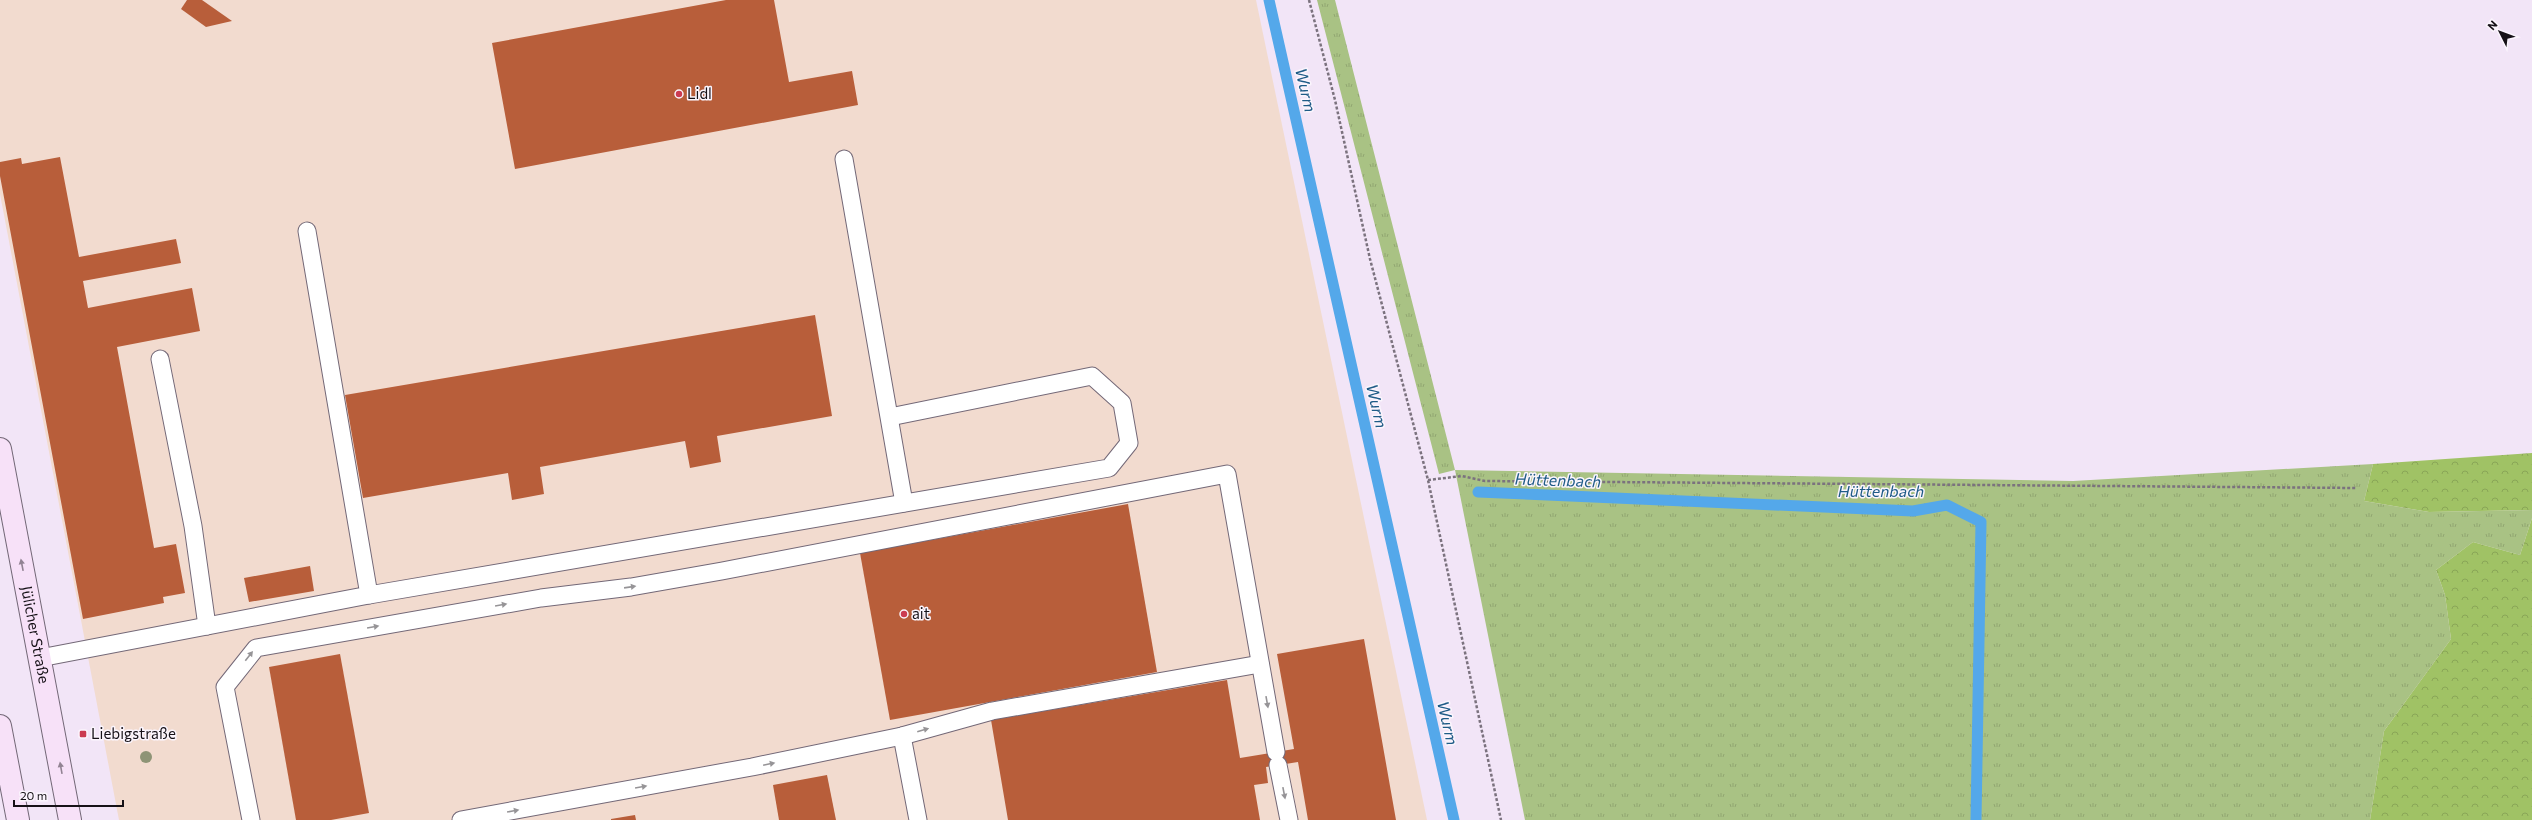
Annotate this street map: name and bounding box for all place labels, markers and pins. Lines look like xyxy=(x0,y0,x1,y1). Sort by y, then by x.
place label: Lidl xyxy=(687,84,712,102)
marker: Lidl xyxy=(674,89,684,99)
place label: ait xyxy=(912,604,930,622)
marker: ait xyxy=(899,609,909,619)
place label: Liebigstraße xyxy=(91,724,176,742)
marker: Liebigstraße xyxy=(78,729,88,739)

